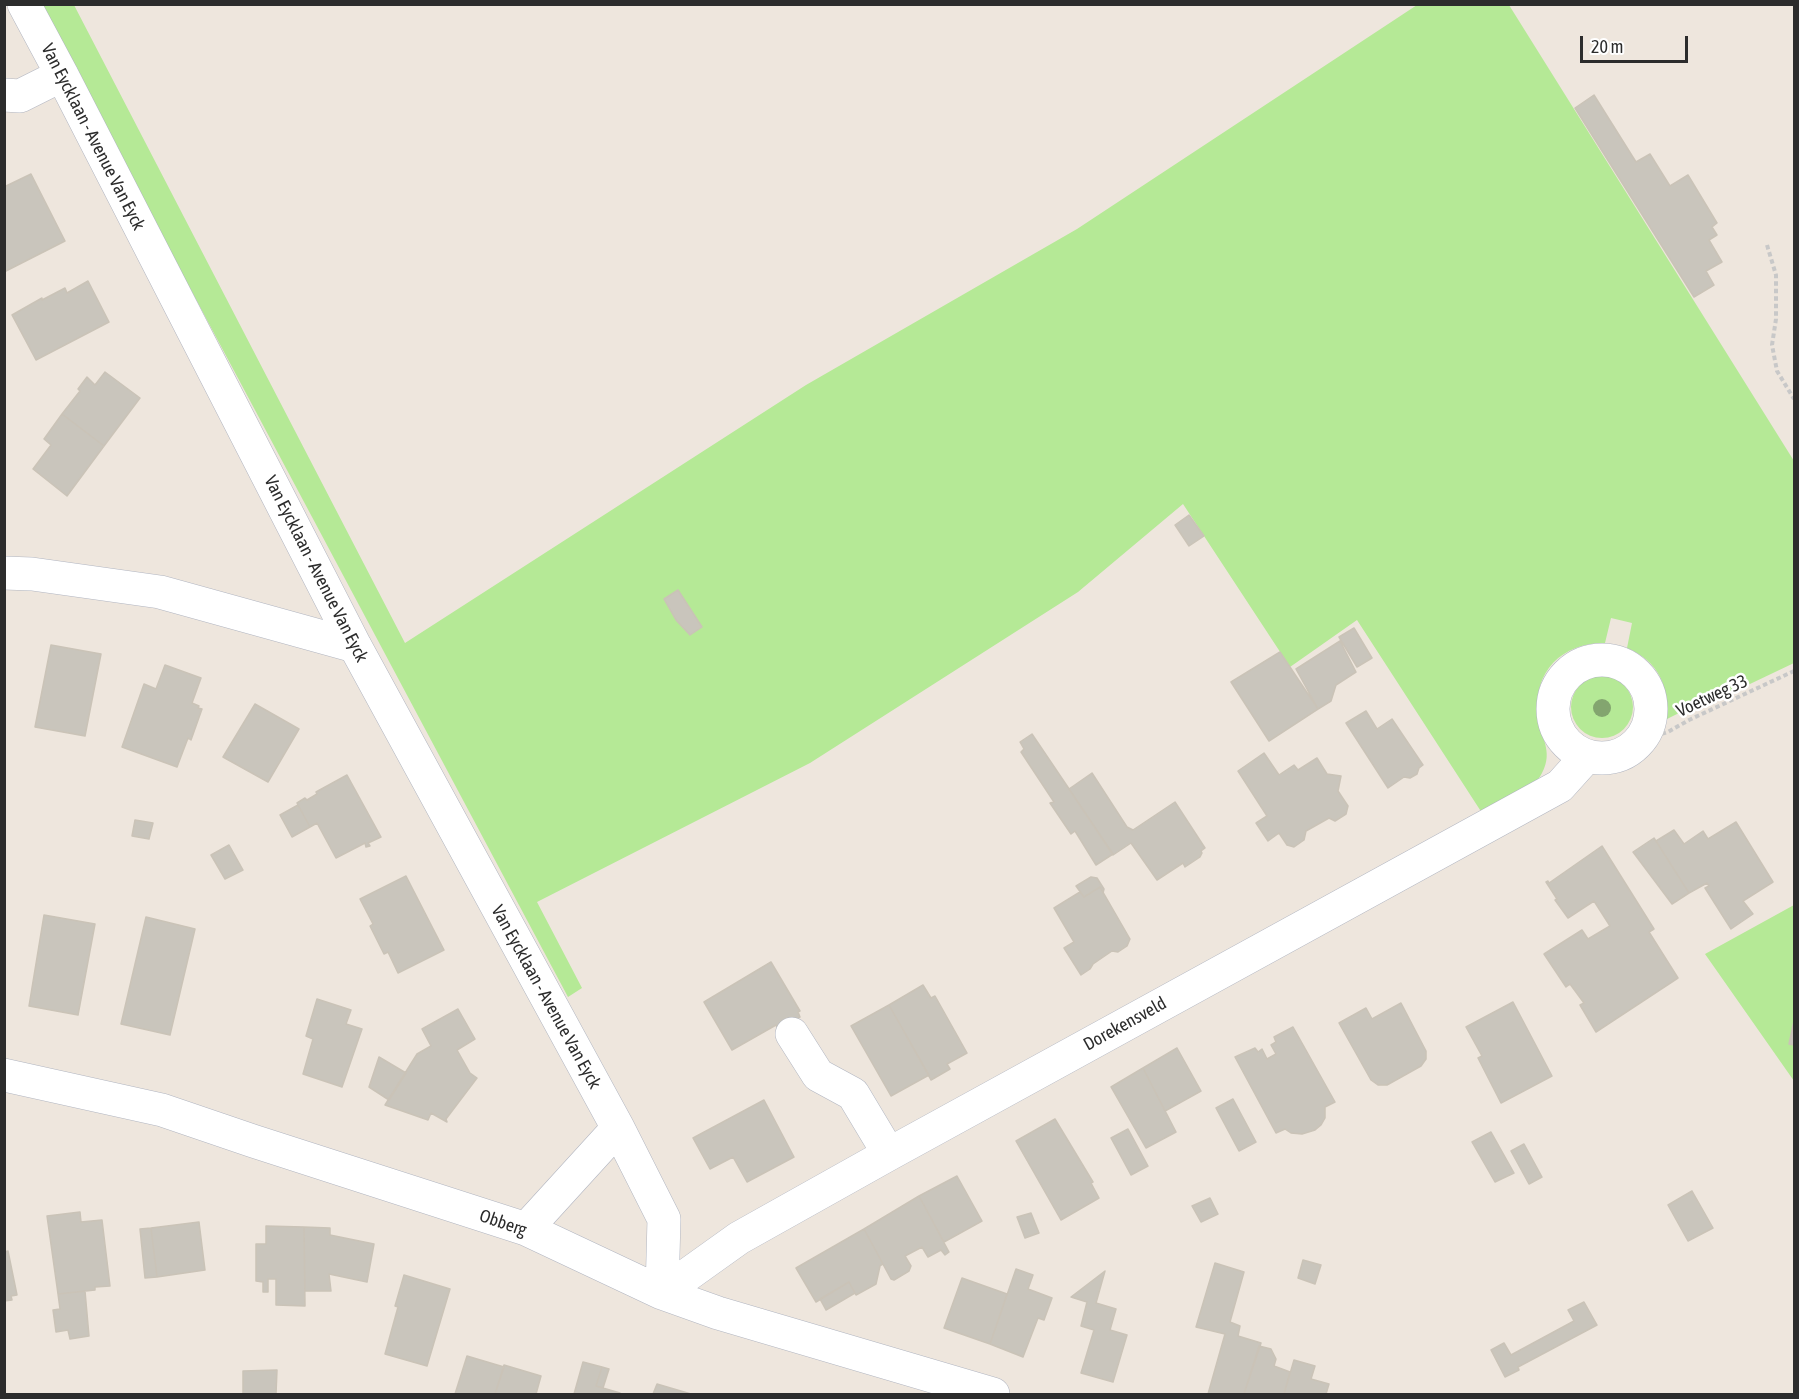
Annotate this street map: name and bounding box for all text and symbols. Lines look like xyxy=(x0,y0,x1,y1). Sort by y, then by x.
scale bar xyxy=(1583,24,1691,62)
text: 20 m xyxy=(1591,36,1623,57)
street label: Van Eycklaan - Avenue Van Eyck xyxy=(36,40,150,234)
street label: Van Eycklaan - Avenue Van Eyck xyxy=(259,472,373,666)
street label: Voetweg 33 xyxy=(1673,670,1751,722)
street label: Van Eycklaan - Avenue Van Eyck xyxy=(486,901,606,1093)
street label: Dorekensveld xyxy=(1080,992,1170,1056)
street label: Obberg xyxy=(477,1205,529,1241)

